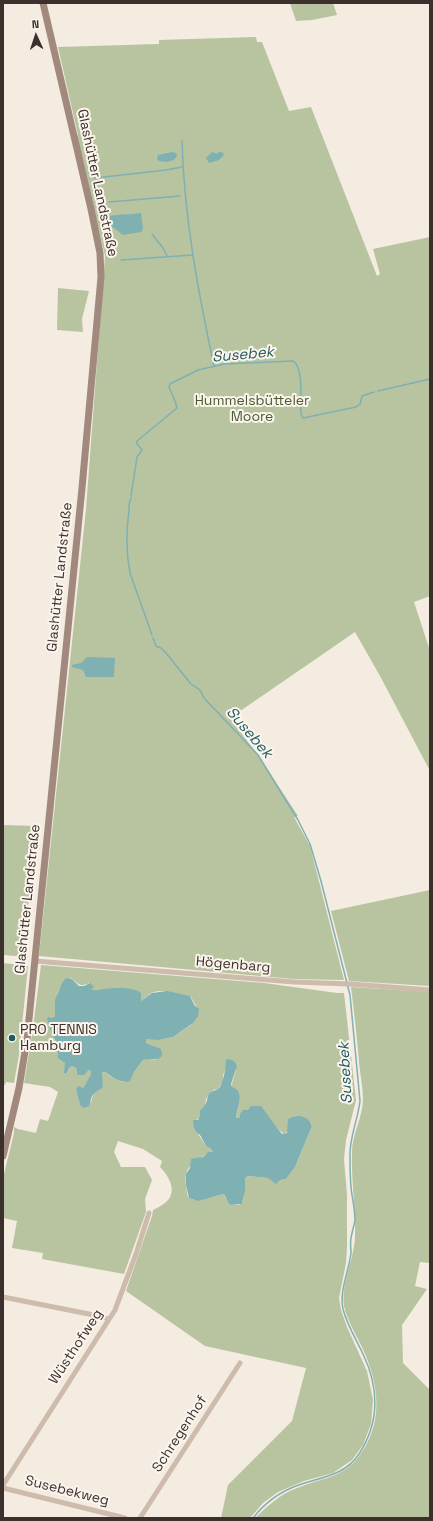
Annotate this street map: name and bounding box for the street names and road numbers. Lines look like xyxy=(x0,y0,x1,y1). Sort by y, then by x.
street label: Glashütter Landstraße xyxy=(73,108,121,258)
street label: Glashütter Landstraße xyxy=(44,501,76,653)
street label: Glashütter Landstraße xyxy=(12,823,44,975)
street label: Högenbarg xyxy=(195,953,271,977)
street label: Wüsthofweg xyxy=(46,1306,106,1388)
street label: Schregenhof xyxy=(149,1393,211,1475)
street label: Susebekweg xyxy=(23,1472,111,1510)

